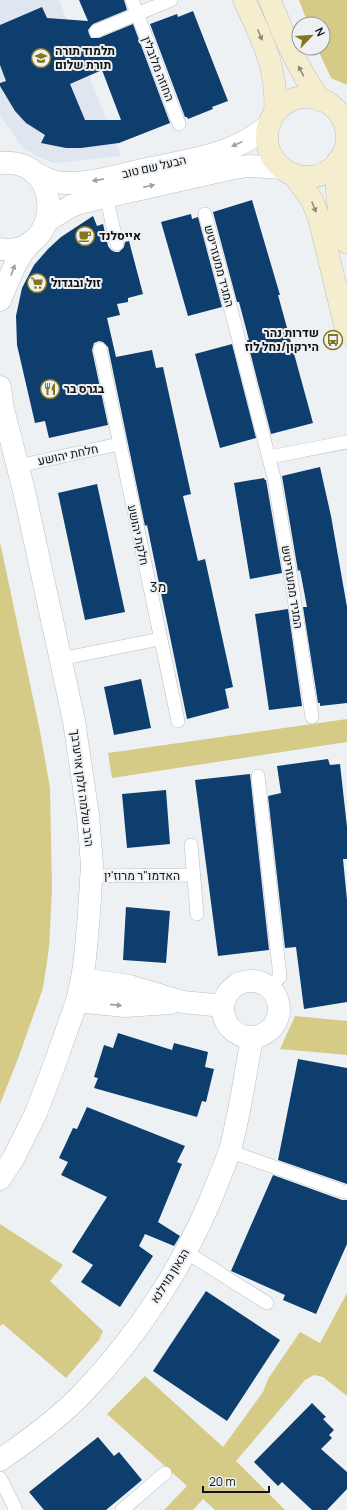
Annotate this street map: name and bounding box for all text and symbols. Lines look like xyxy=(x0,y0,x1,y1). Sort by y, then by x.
north arrow xyxy=(291,16,331,56)
text: N xyxy=(312,25,329,38)
one-way arrow xyxy=(258,30,264,42)
street label: החוזה מלובלין xyxy=(138,34,179,104)
place label: תלמוד תורה תורת שלום xyxy=(55,42,115,73)
school or university icon: תלמוד תורה תורת שלום xyxy=(30,47,52,69)
one-way arrow xyxy=(298,65,304,76)
one-way arrow xyxy=(231,142,243,148)
street label: הבעל שם טוב xyxy=(120,151,188,182)
one-way arrow xyxy=(92,177,104,183)
one-way arrow xyxy=(143,183,155,189)
one-way arrow xyxy=(312,201,318,213)
street label: המגיד ממעזריטש xyxy=(200,223,239,309)
cafe icon: אייסלנד xyxy=(74,225,96,247)
place label: אייסלנד xyxy=(99,227,141,244)
one-way arrow xyxy=(10,263,16,275)
supermarket icon: זול ובגדול xyxy=(26,272,48,294)
place label: זול ובגדול xyxy=(51,274,101,291)
place label: שדרות נהר הירקון/נחל לוז xyxy=(245,324,319,355)
bus stop icon: שדרות נהר הירקון/נחל לוז xyxy=(322,329,344,351)
restaurant icon: בגרס בר xyxy=(39,378,61,400)
place label: בגרס בר xyxy=(64,380,105,397)
street label: חלחת יהושע xyxy=(36,440,100,469)
street label: חלקת יהושע xyxy=(124,503,153,567)
street label: המגיד ממעזריטש xyxy=(277,544,307,630)
district label: מ3 xyxy=(150,577,166,596)
street label: הרב שלמה זלמן אויערבך xyxy=(67,728,98,848)
street label: האדמו"ר מרוז'ין xyxy=(104,867,180,884)
one-way arrow xyxy=(109,1002,122,1009)
street label: הגאון מוילנא xyxy=(146,1245,193,1306)
scale bar xyxy=(203,1468,269,1494)
text: 20 m xyxy=(209,1473,236,1490)

